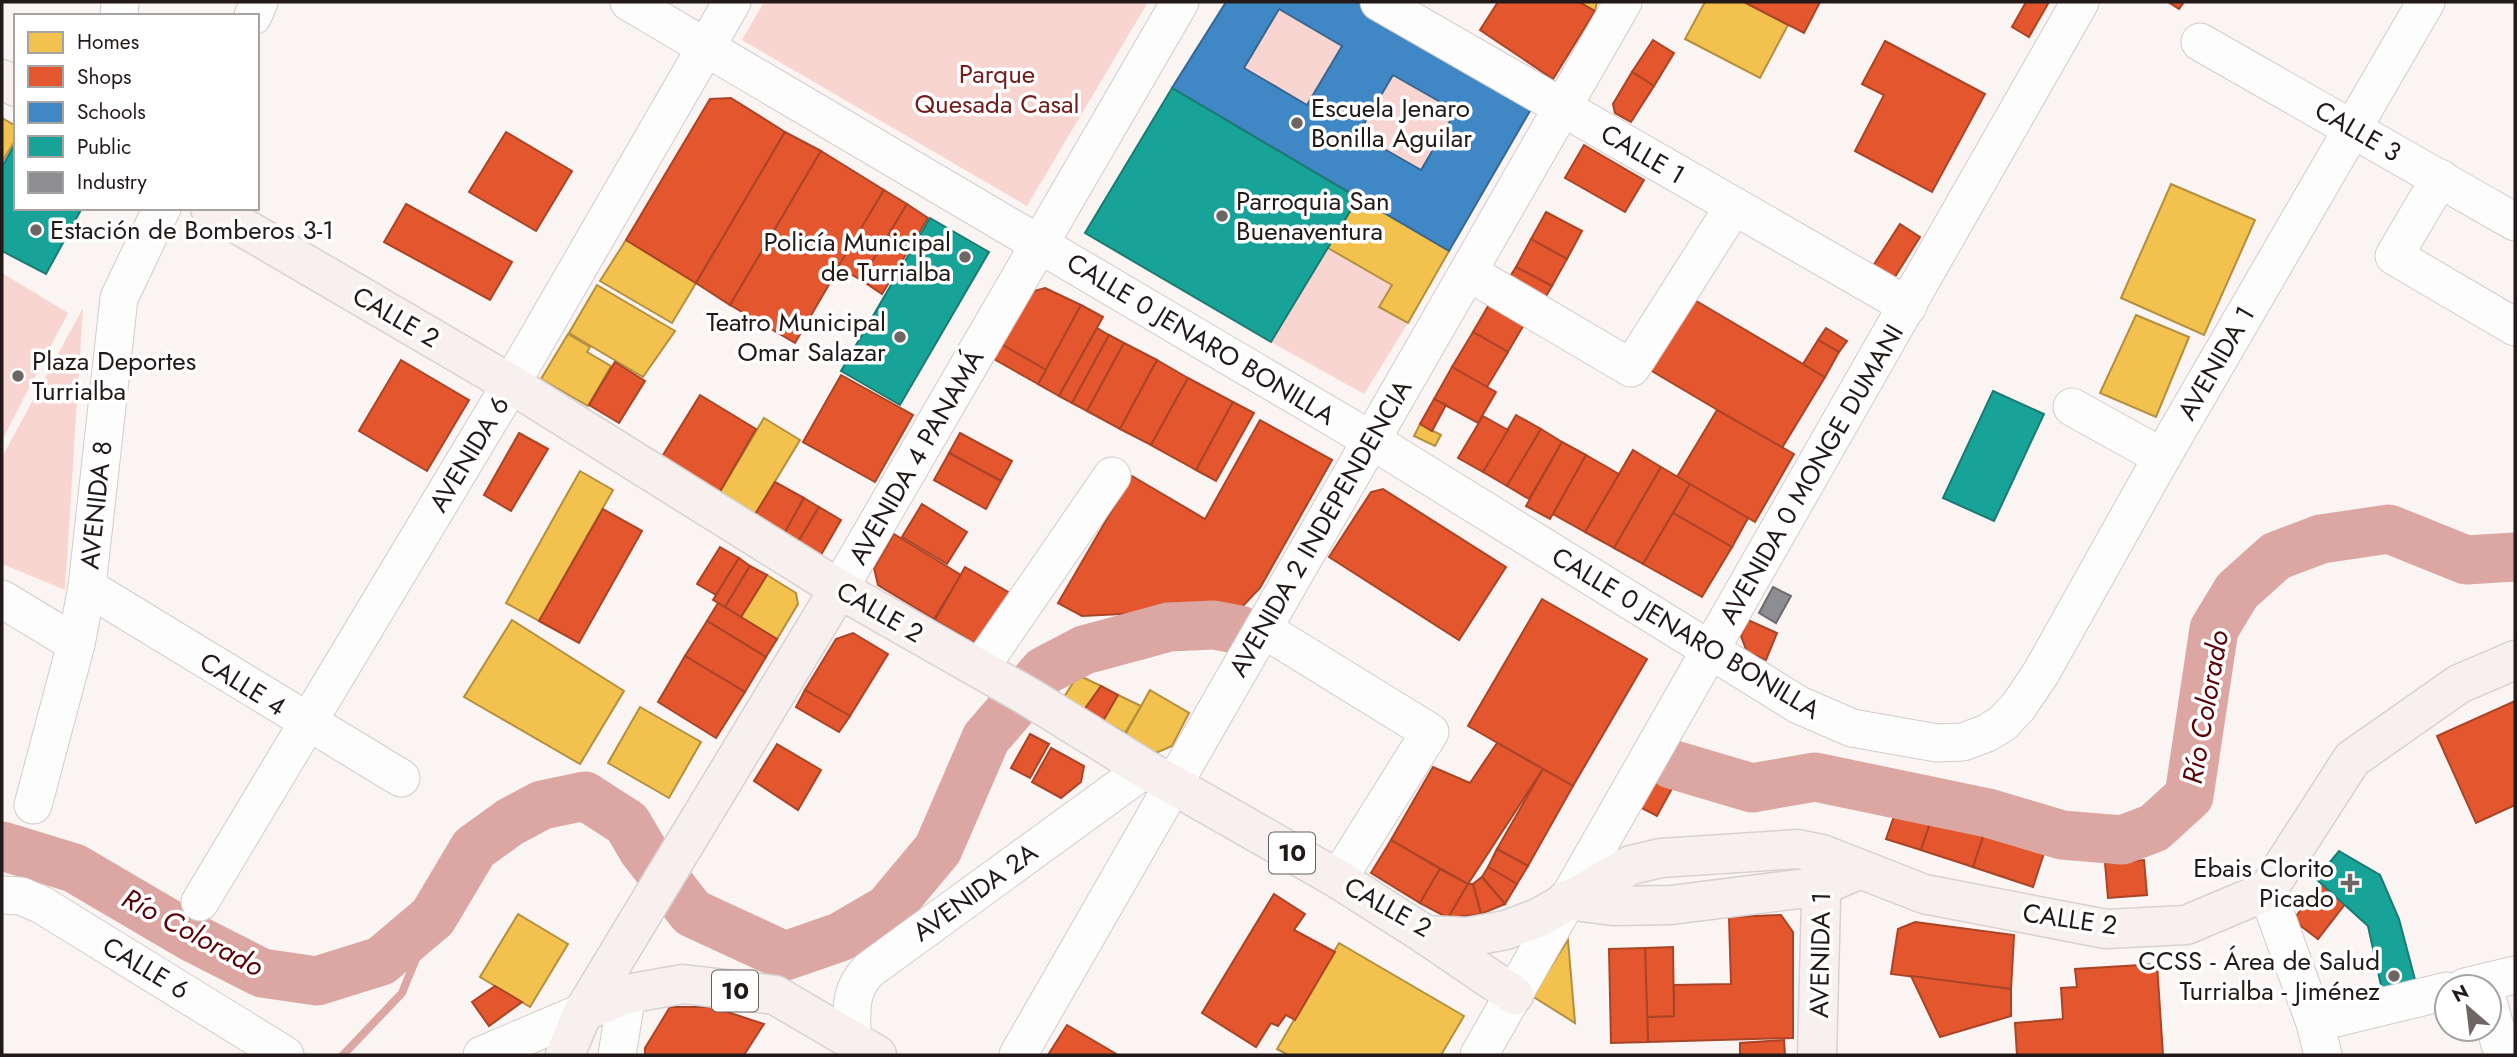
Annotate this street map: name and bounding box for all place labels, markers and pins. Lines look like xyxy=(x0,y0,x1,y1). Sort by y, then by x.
place label: Escuela Jenaro Bonilla Aguilar xyxy=(1311,89,1472,157)
marker: Escuela Jenaro Bonilla Aguilar xyxy=(1289,115,1305,131)
place label: Parroquia San Buenaventura xyxy=(1236,182,1390,250)
marker: Parroquia San Buenaventura xyxy=(1214,208,1230,224)
place label: Estación de Bomberos 3-1 xyxy=(50,211,334,249)
marker: Estación de Bomberos 3-1 xyxy=(28,222,44,238)
place label: Policía Municipal de Turrialba xyxy=(763,223,951,291)
marker: Policía Municipal de Turrialba xyxy=(957,249,973,265)
place label: Teatro Municipal Omar Salazar xyxy=(706,303,886,371)
marker: Teatro Municipal Omar Salazar xyxy=(892,329,908,345)
place label: Plaza Deportes Turrialba xyxy=(32,342,196,410)
marker: Plaza Deportes Turrialba xyxy=(10,368,26,384)
place label: Ebais Clorito Picado xyxy=(2193,849,2334,917)
marker: Ebais Clorito Picado xyxy=(2340,873,2360,893)
place label: CCSS - Área de Salud Turrialba - Jiménez xyxy=(2138,942,2380,1010)
marker: CCSS - Área de Salud Turrialba - Jiménez xyxy=(2386,968,2402,984)

